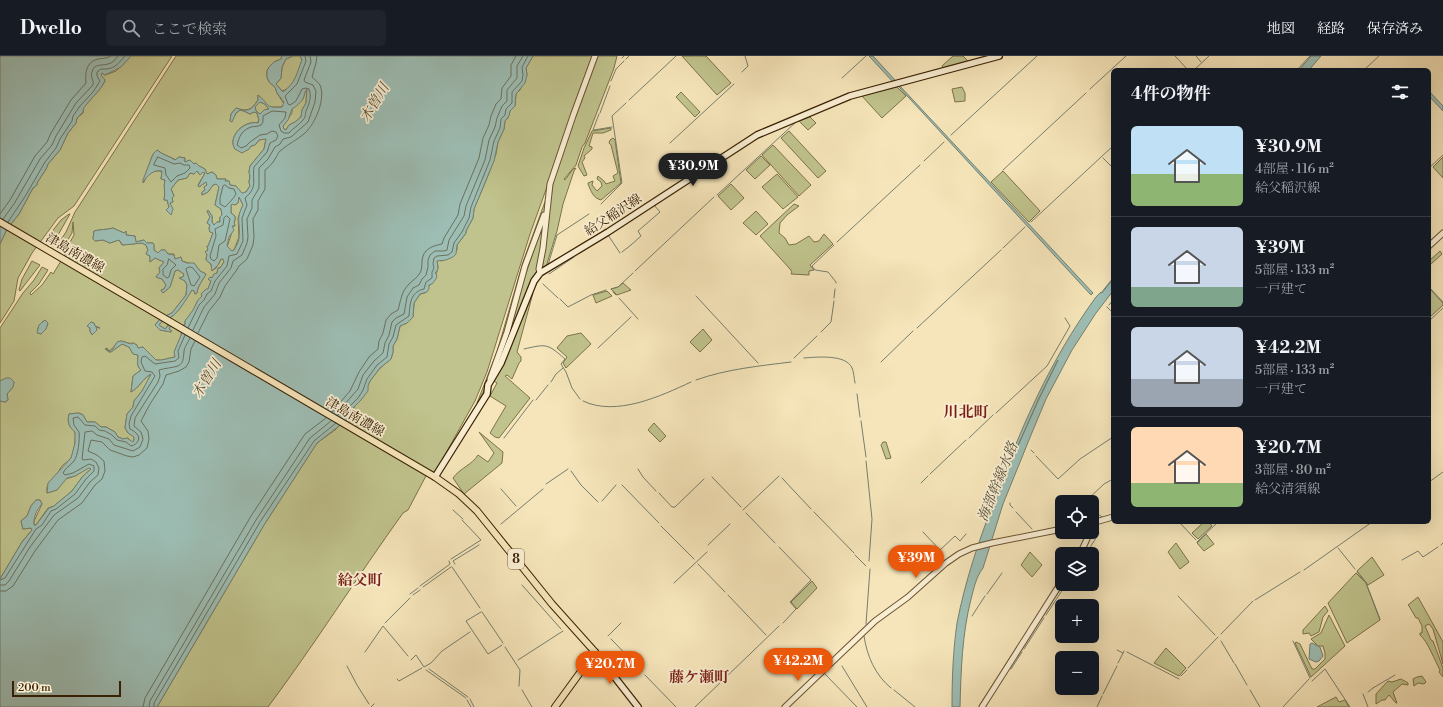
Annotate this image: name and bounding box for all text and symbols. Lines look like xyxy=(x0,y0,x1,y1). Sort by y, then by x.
search box xyxy=(106,10,386,46)
text: Dwello xyxy=(20,16,82,40)
icon: search xyxy=(120,17,142,39)
text: ここで検索 xyxy=(152,20,227,39)
text: 地図 xyxy=(1267,20,1295,38)
text: 経路 xyxy=(1317,20,1345,38)
text: 保存済み xyxy=(1367,20,1423,38)
water label: 木曽川 xyxy=(356,79,395,126)
icon: filters xyxy=(1389,81,1411,103)
text: 4件の物件 xyxy=(1131,83,1210,105)
text: ¥30.9M xyxy=(1255,136,1322,158)
icon: home xyxy=(1163,142,1211,190)
pin: ¥30.9M xyxy=(660,153,726,187)
text: ¥30.9M xyxy=(667,158,719,174)
text: 4部屋 · 116 m² xyxy=(1255,161,1334,177)
text: 給父稲沢線 xyxy=(1255,180,1320,196)
street label: 給父稲沢線 xyxy=(581,191,645,239)
street label: 津島南濃線 xyxy=(43,230,107,276)
text: ¥39M xyxy=(1255,237,1305,259)
icon: home xyxy=(1163,243,1211,291)
text: 5部屋 · 133 m² xyxy=(1255,262,1334,278)
text: 一戸建て xyxy=(1255,281,1307,297)
text: ¥42.2M xyxy=(1255,337,1321,359)
icon: home xyxy=(1163,343,1211,391)
water label: 木曽川 xyxy=(188,355,227,402)
text: 5部屋 · 133 m² xyxy=(1255,362,1334,378)
text: 一戸建て xyxy=(1255,381,1307,397)
street label: 津島南濃線 xyxy=(323,394,387,440)
district label: 川北町 xyxy=(943,403,989,422)
text: ¥20.7M xyxy=(1255,437,1321,459)
water label: 海部幹線水路 xyxy=(974,439,1022,524)
icon: home xyxy=(1163,443,1211,491)
text: 3部屋 · 80 m² xyxy=(1255,462,1331,478)
text: 給父清須線 xyxy=(1255,481,1320,497)
map controls xyxy=(1055,495,1099,695)
button: locate xyxy=(1055,495,1099,539)
pin: ¥39M xyxy=(892,545,940,579)
button: layers xyxy=(1055,547,1099,591)
road number: 8 xyxy=(508,549,524,569)
text: ¥39M xyxy=(897,550,935,566)
district label: 給父町 xyxy=(337,571,383,590)
button: + xyxy=(1055,599,1099,643)
pin: ¥42.2M xyxy=(765,648,831,682)
pin: ¥20.7M xyxy=(577,651,643,685)
button: − xyxy=(1055,651,1099,695)
text: ¥42.2M xyxy=(773,653,823,669)
text: ¥20.7M xyxy=(585,656,635,672)
district label: 藤ケ瀬町 xyxy=(669,668,729,687)
scale bar xyxy=(12,679,121,698)
text: 200 m xyxy=(18,681,51,695)

